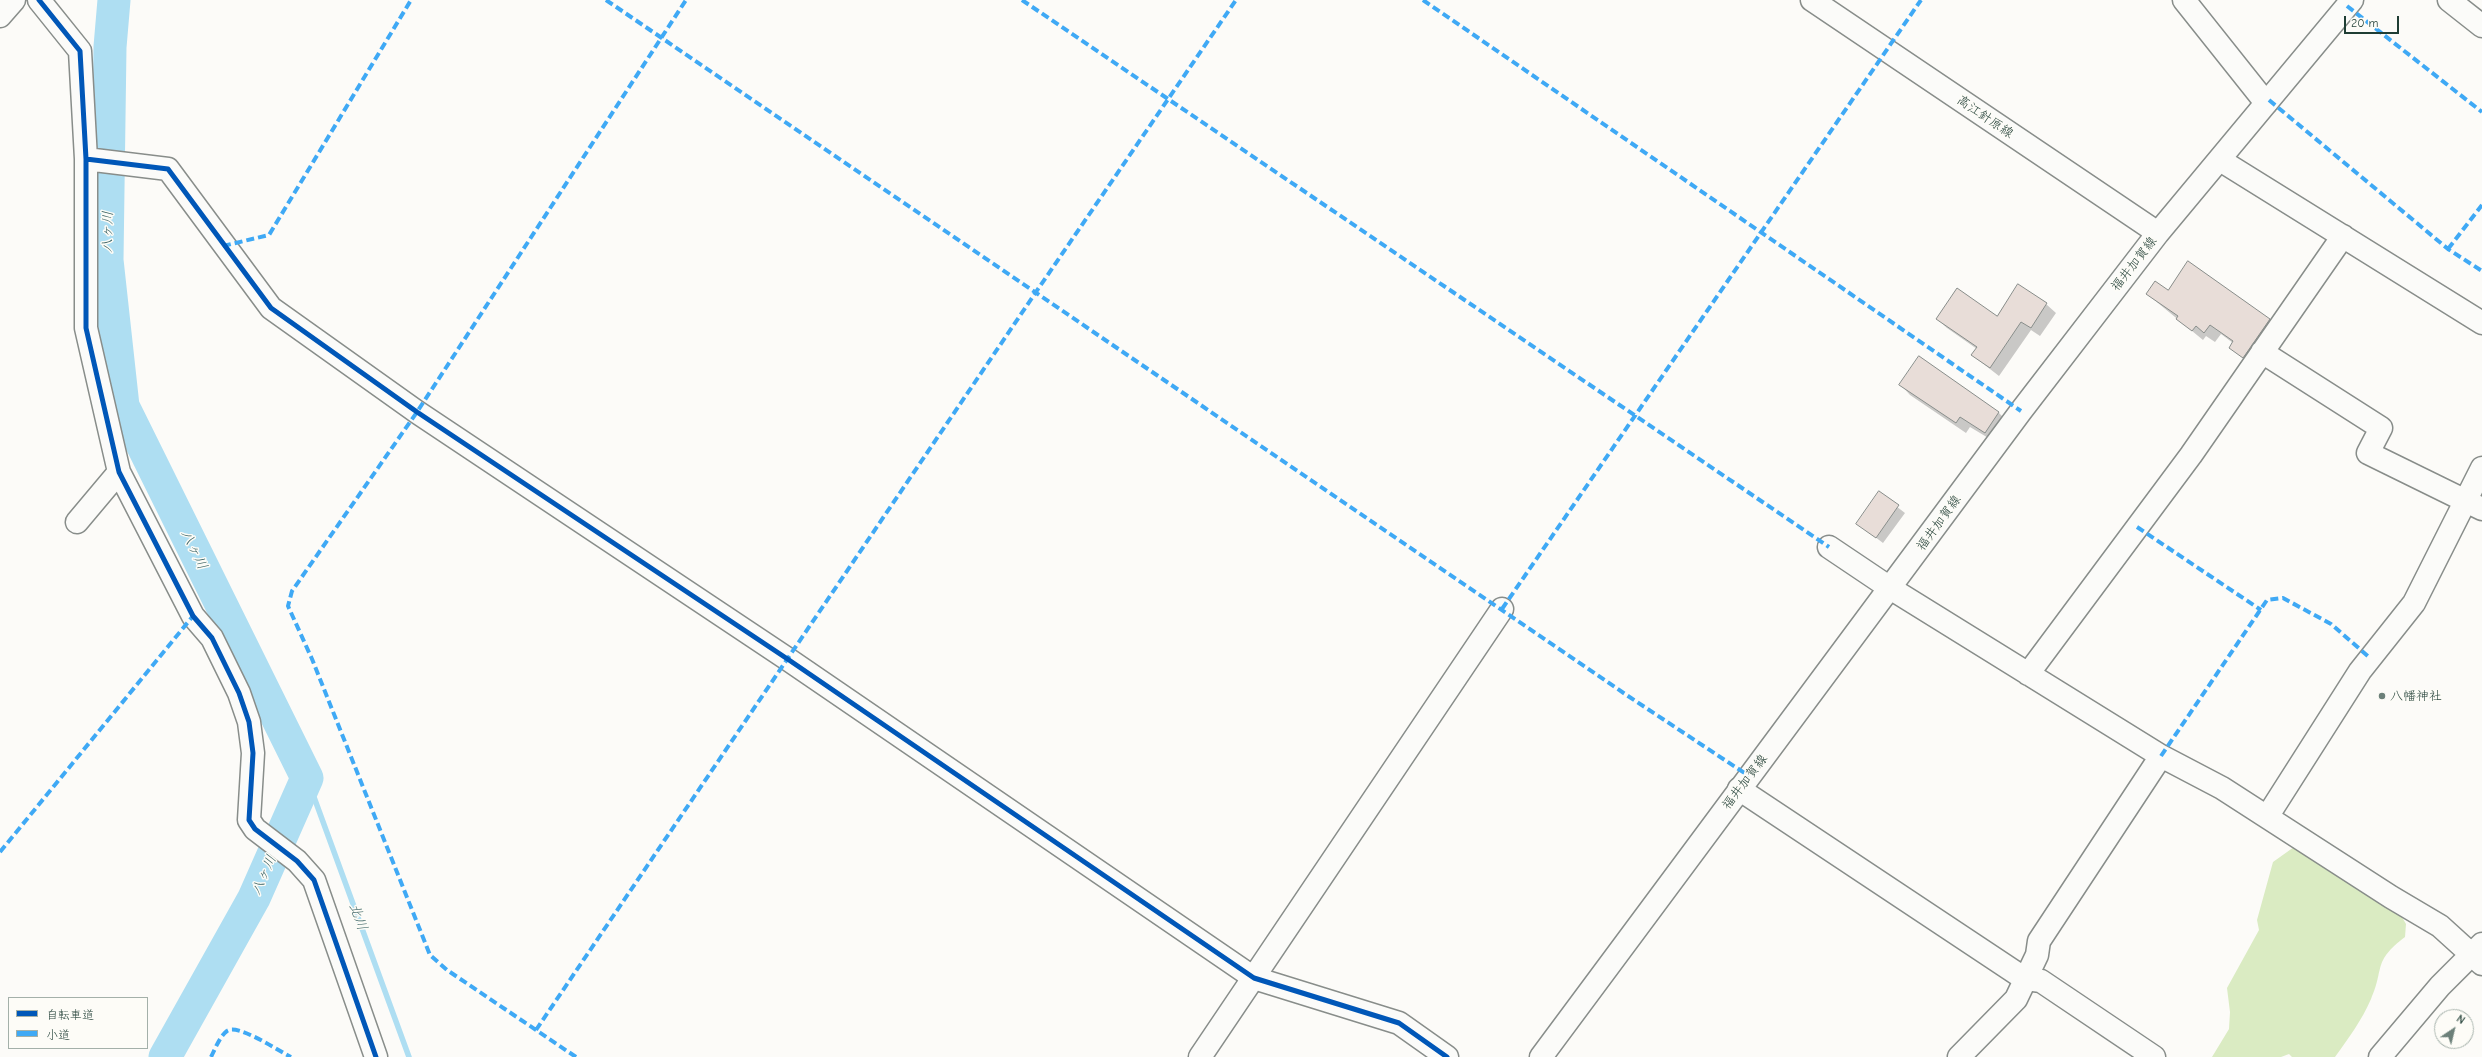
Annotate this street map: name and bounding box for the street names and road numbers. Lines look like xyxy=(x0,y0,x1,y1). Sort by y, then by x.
street label: 高江針原線 xyxy=(1954,92,2016,142)
street label: 福井加賀線 xyxy=(2108,234,2160,294)
street label: 福井加賀線 xyxy=(1914,492,1964,554)
street label: 福井加賀線 xyxy=(1719,751,1771,813)

